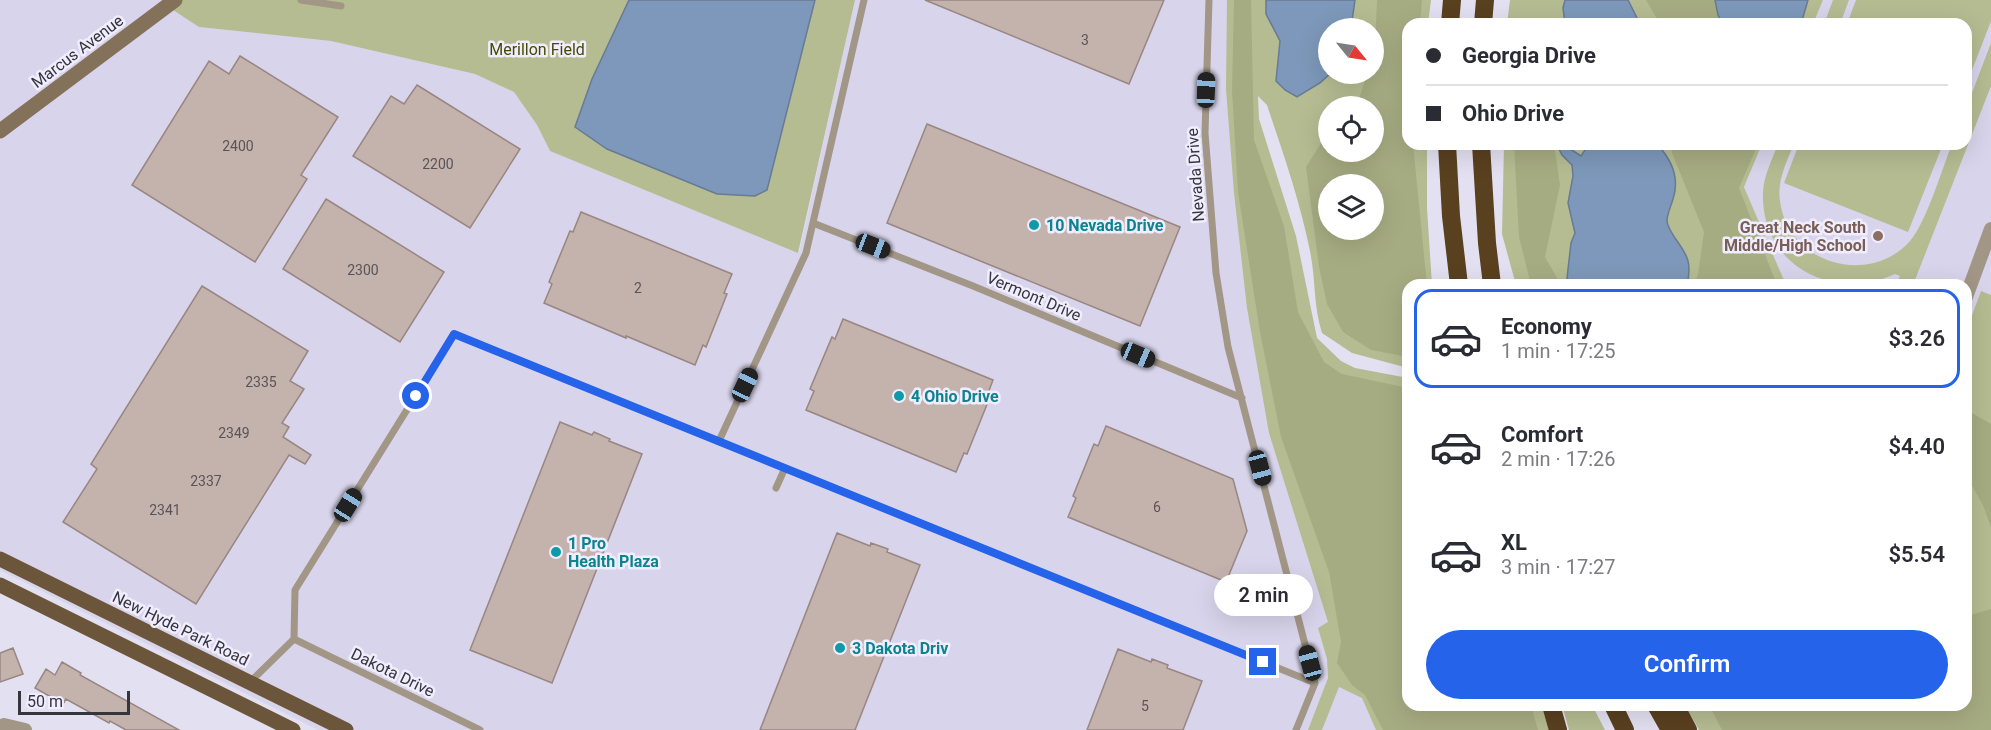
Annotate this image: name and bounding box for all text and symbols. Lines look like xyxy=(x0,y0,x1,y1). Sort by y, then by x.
street label: Marcus Avenue xyxy=(28,11,127,92)
north arrow xyxy=(1318,18,1384,84)
map controls xyxy=(1318,18,1384,240)
house number: 3 xyxy=(1081,32,1089,48)
park label: Merillon Field xyxy=(489,40,585,59)
text: Georgia Drive xyxy=(1462,43,1596,68)
car xyxy=(1196,72,1216,108)
button: locate xyxy=(1318,96,1384,162)
text: Ohio Drive xyxy=(1462,101,1564,126)
street label: Nevada Drive xyxy=(1183,128,1208,222)
house number: 2400 xyxy=(222,138,254,154)
house number: 2200 xyxy=(422,156,454,172)
button: layers xyxy=(1318,174,1384,240)
place label: 10 Nevada Drive xyxy=(1046,216,1164,235)
marker: 10 Nevada Drive xyxy=(1027,218,1041,232)
place label: Great Neck South Middle/High School xyxy=(1724,218,1866,255)
marker: Great Neck South Middle/High School xyxy=(1871,229,1885,243)
car xyxy=(853,231,893,261)
house number: 2300 xyxy=(347,262,379,278)
street label: Vermont Drive xyxy=(984,268,1084,325)
house number: 2 xyxy=(634,280,642,296)
icon: car xyxy=(1429,312,1483,366)
text: Economy xyxy=(1501,314,1592,339)
text: $3.26 xyxy=(1888,326,1945,351)
text: 1 min · 17:25 xyxy=(1501,339,1616,363)
car xyxy=(1118,340,1158,370)
car xyxy=(729,365,761,405)
house number: 2335 xyxy=(245,374,277,390)
route start xyxy=(402,382,429,409)
place label: 4 Ohio Drive xyxy=(911,387,999,406)
marker: 4 Ohio Drive xyxy=(892,389,906,403)
icon: car xyxy=(1429,420,1483,474)
text: Comfort xyxy=(1501,422,1583,447)
house number: 2349 xyxy=(218,425,250,441)
text: $4.40 xyxy=(1888,434,1945,459)
text: 2 min · 17:26 xyxy=(1501,447,1616,471)
car xyxy=(1247,448,1273,488)
house number: 2337 xyxy=(190,473,222,489)
car xyxy=(331,485,365,525)
house number: 6 xyxy=(1153,499,1161,515)
house number: 2341 xyxy=(149,502,181,518)
icon: car xyxy=(1429,528,1483,582)
text: XL xyxy=(1501,530,1527,555)
place label: 1 Pro Health Plaza xyxy=(568,534,659,571)
text: $5.54 xyxy=(1888,542,1945,567)
marker: 1 Pro Health Plaza xyxy=(549,545,563,559)
text: 3 min · 17:27 xyxy=(1501,555,1616,579)
callout: 2 min xyxy=(1214,575,1312,617)
text: 2 min xyxy=(1238,583,1289,607)
street label: New Hyde Park Road xyxy=(110,587,252,670)
button: Confirm xyxy=(1426,630,1948,699)
place label: 3 Dakota Driv xyxy=(852,639,948,658)
marker: 3 Dakota Driv xyxy=(833,641,847,655)
car xyxy=(1297,643,1323,683)
street label: Dakota Drive xyxy=(348,644,438,701)
route end xyxy=(1249,648,1276,675)
scale bar xyxy=(18,688,130,716)
text: 50 m xyxy=(27,692,63,711)
house number: 5 xyxy=(1141,698,1149,714)

